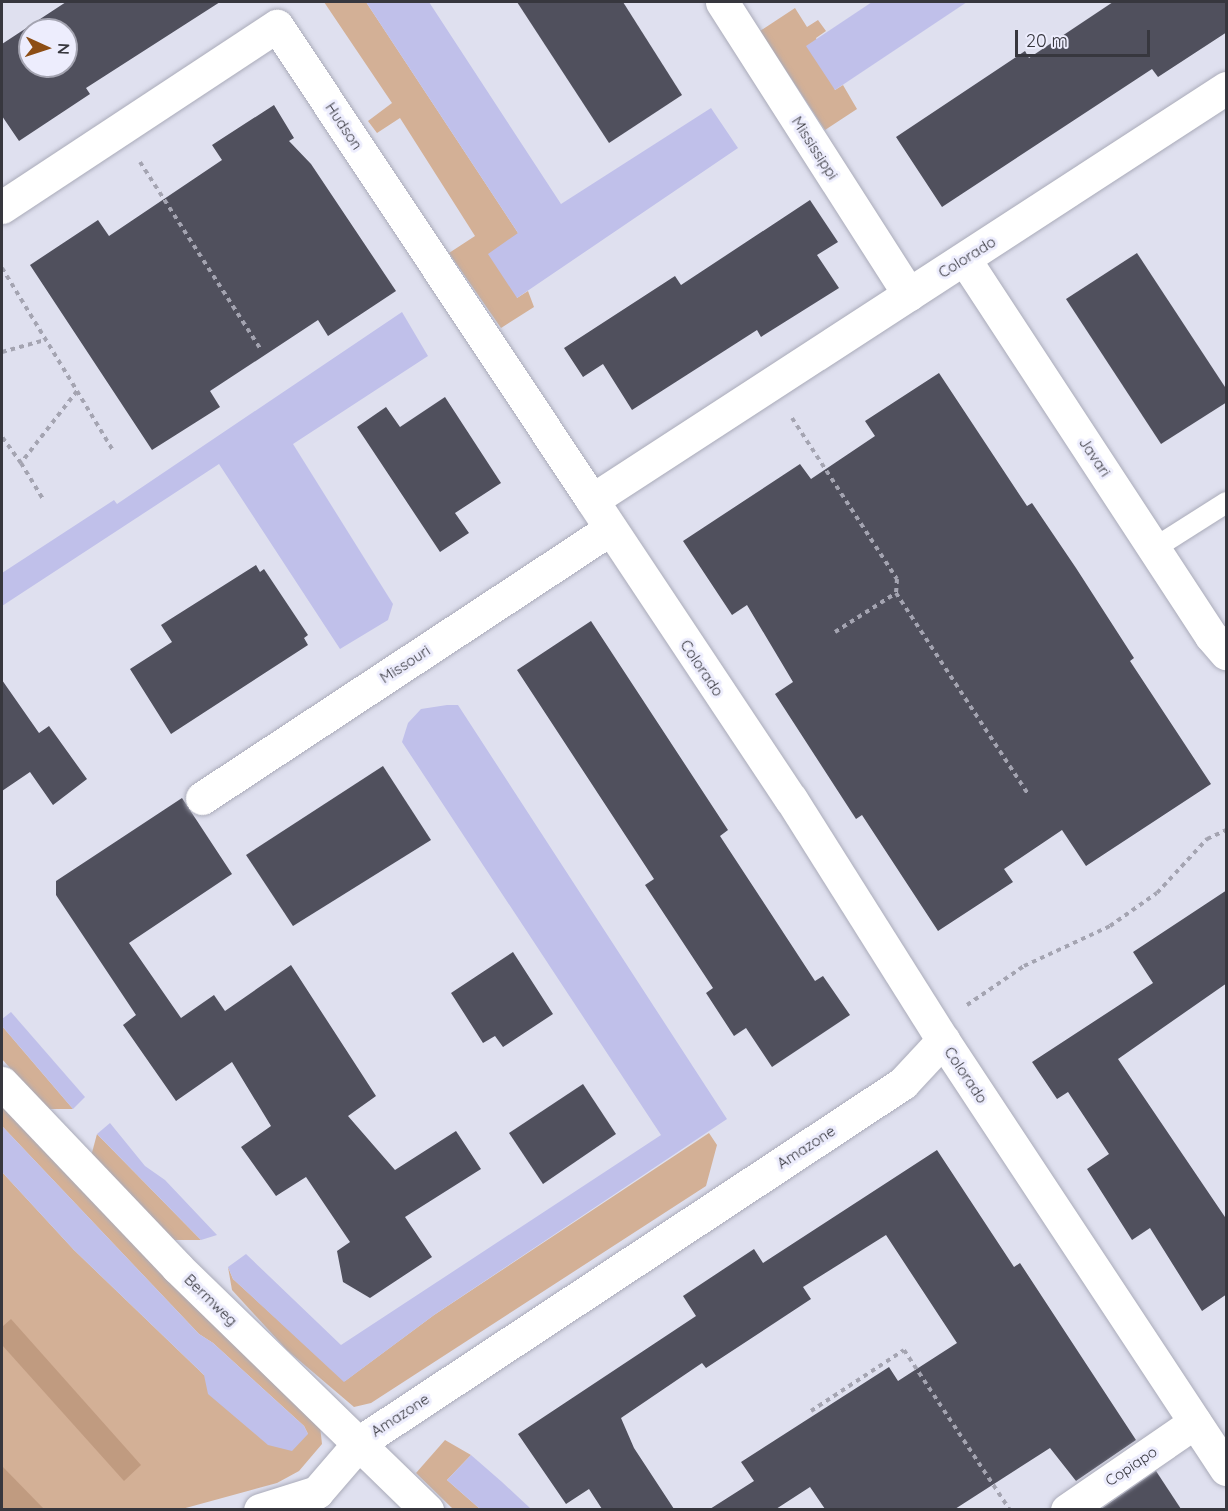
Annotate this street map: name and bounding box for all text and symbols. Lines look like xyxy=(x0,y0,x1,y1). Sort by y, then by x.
north arrow xyxy=(18,18,78,78)
scale bar xyxy=(1018,18,1153,56)
text: 20 m xyxy=(1026,29,1068,52)
text: N xyxy=(54,42,74,55)
street label: Hudson xyxy=(322,99,366,153)
street label: Mississippi xyxy=(788,113,842,183)
street label: Colorado xyxy=(935,232,999,282)
street label: Javari xyxy=(1075,434,1115,480)
street label: Colorado xyxy=(677,636,727,700)
street label: Missouri xyxy=(377,641,433,687)
street label: Colorado xyxy=(941,1043,991,1107)
street label: Amazone xyxy=(774,1122,838,1172)
street label: Bermweg xyxy=(181,1270,241,1330)
street label: Amazone xyxy=(368,1390,432,1440)
street label: Copiapo xyxy=(1102,1442,1160,1490)

